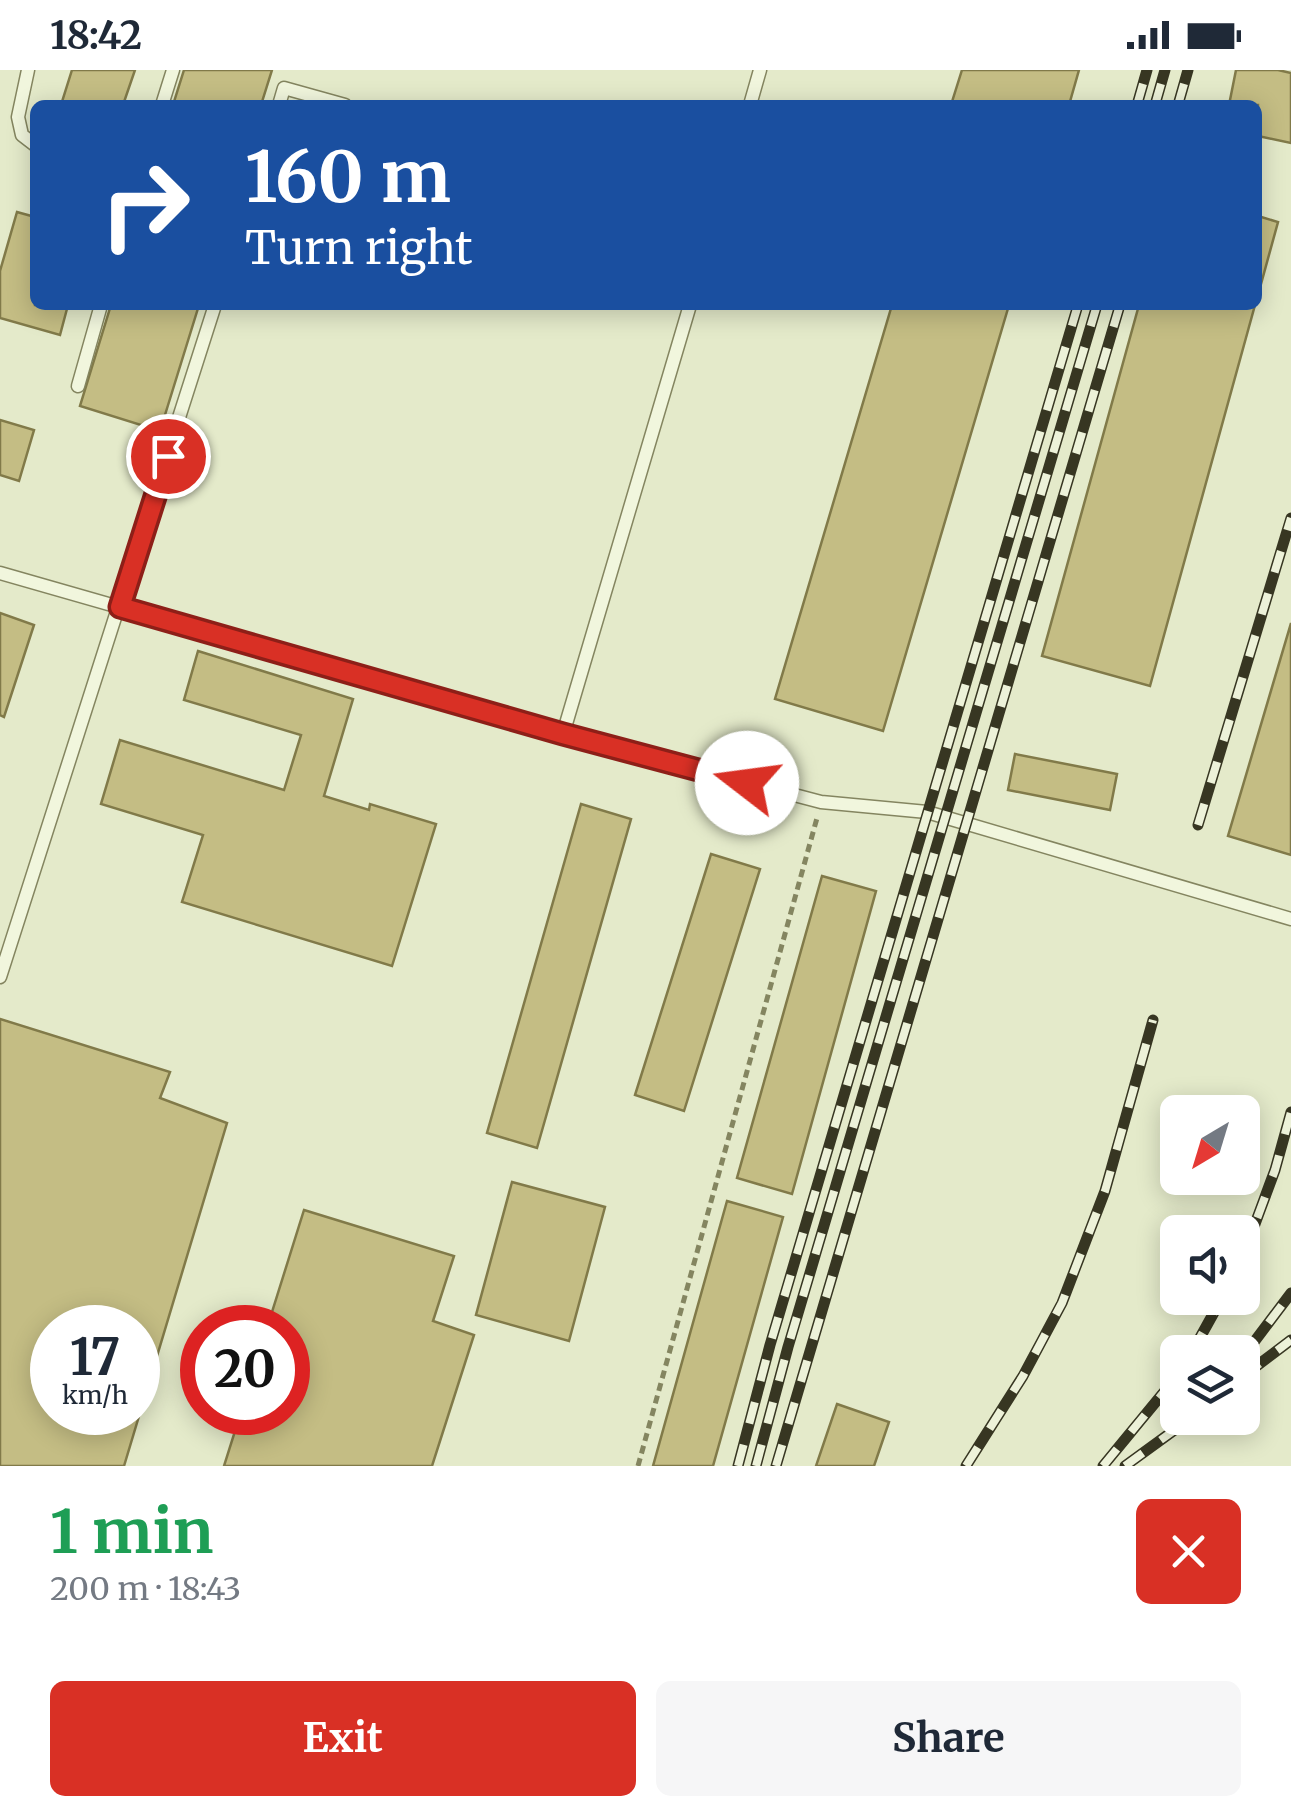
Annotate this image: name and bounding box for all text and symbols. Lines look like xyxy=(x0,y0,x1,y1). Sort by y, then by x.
text: 18:42 xyxy=(50,12,142,59)
text: 160 m xyxy=(245,133,451,221)
icon: right xyxy=(80,140,210,270)
text: Turn right xyxy=(245,220,473,276)
pin xyxy=(126,414,211,499)
icon: arrive xyxy=(141,429,196,484)
position arrow xyxy=(695,731,799,835)
north arrow xyxy=(1160,1095,1260,1195)
map controls xyxy=(1160,1095,1260,1435)
button: sound xyxy=(1160,1215,1260,1315)
speed limit sign: 20 xyxy=(180,1305,310,1435)
text: 17 xyxy=(70,1326,120,1389)
button: layers xyxy=(1160,1335,1260,1435)
text: km/h xyxy=(62,1379,128,1411)
text: 1 min xyxy=(50,1494,213,1569)
button: close xyxy=(1136,1499,1241,1604)
text: 200 m · 18:43 xyxy=(50,1569,241,1609)
button: Exit xyxy=(50,1681,636,1796)
button: Share xyxy=(656,1681,1241,1796)

